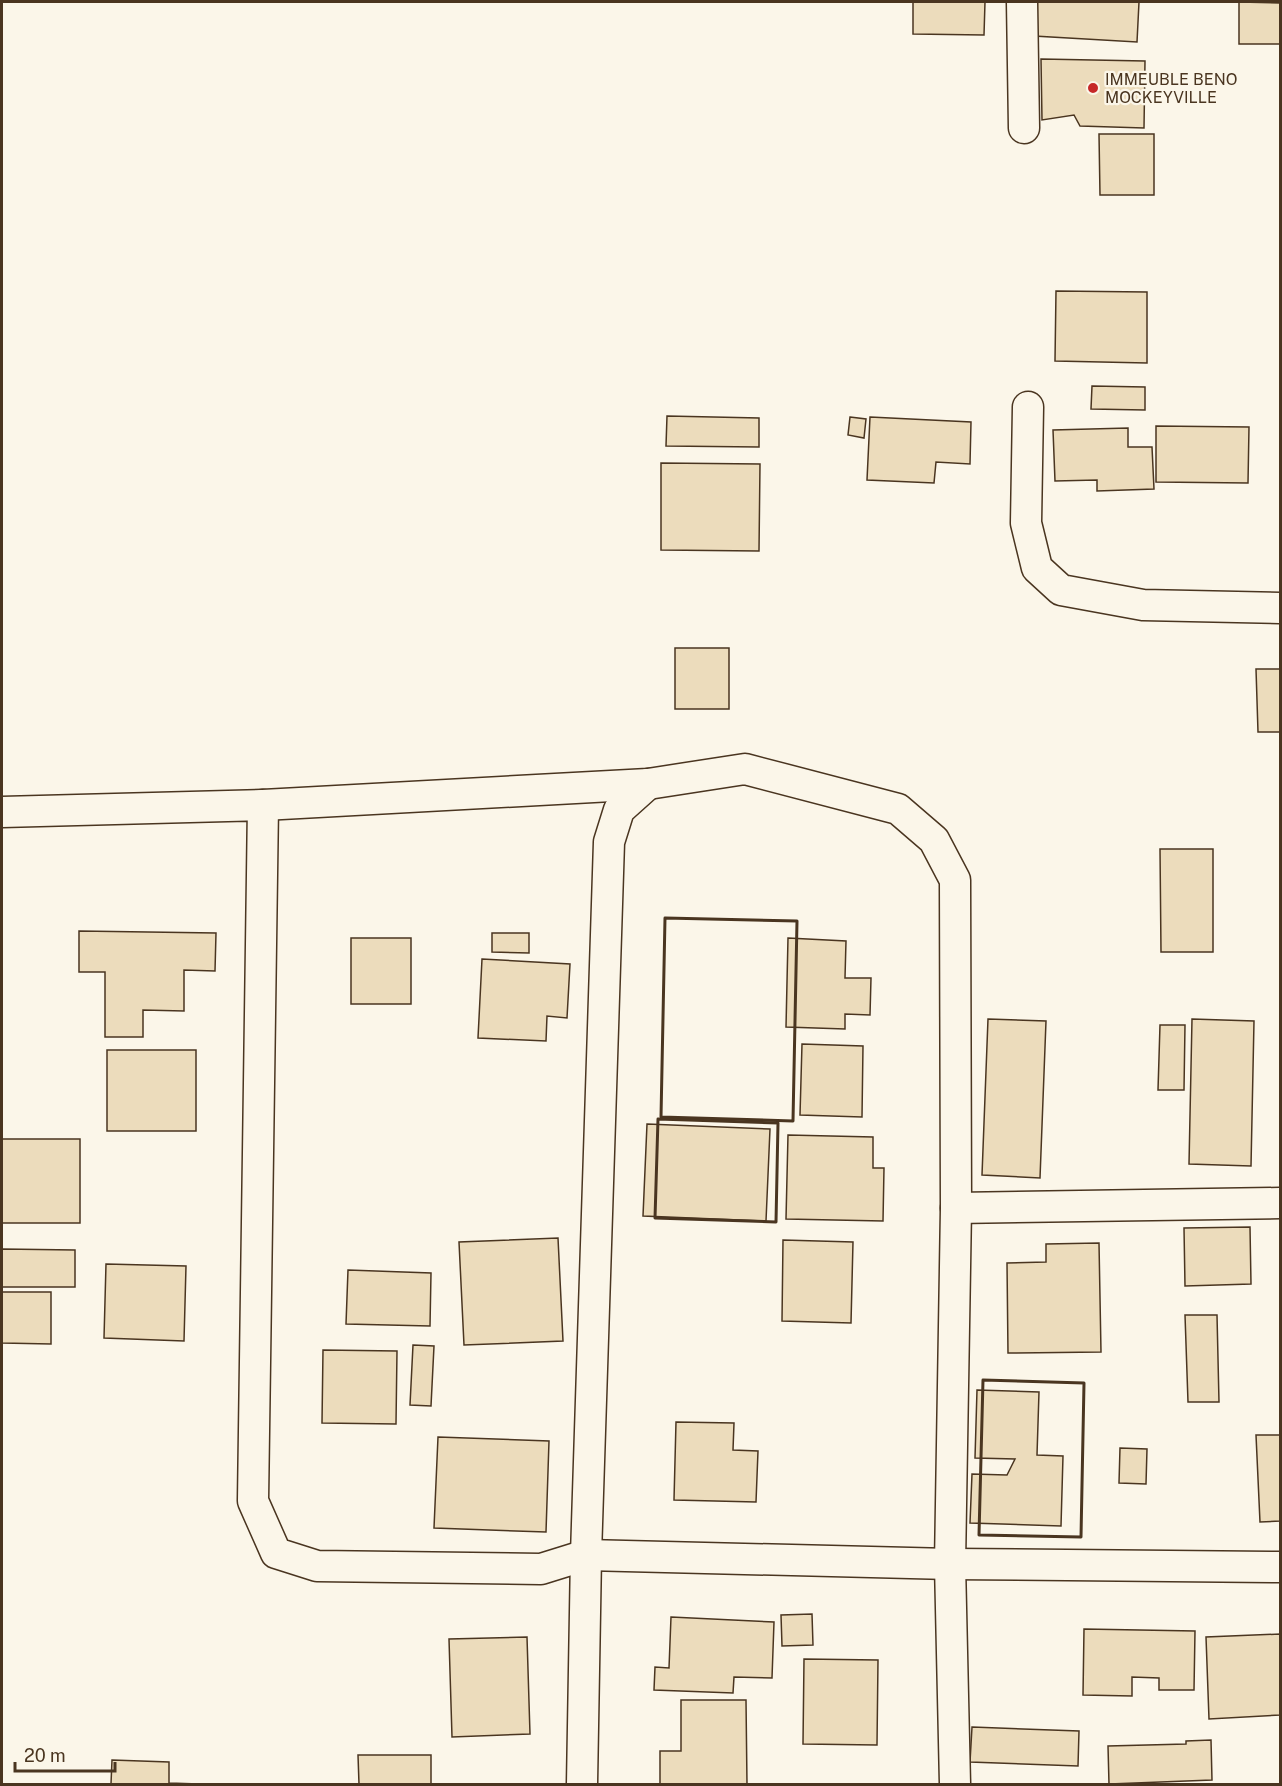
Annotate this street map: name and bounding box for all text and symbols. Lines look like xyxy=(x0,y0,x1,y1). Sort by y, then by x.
place label: IMMEUBLE BENO MOCKEYVILLE xyxy=(1105,70,1238,107)
marker: IMMEUBLE BENO MOCKEYVILLE xyxy=(1086,81,1100,95)
scale bar xyxy=(15,1735,116,1773)
text: 20 m xyxy=(24,1745,66,1766)

